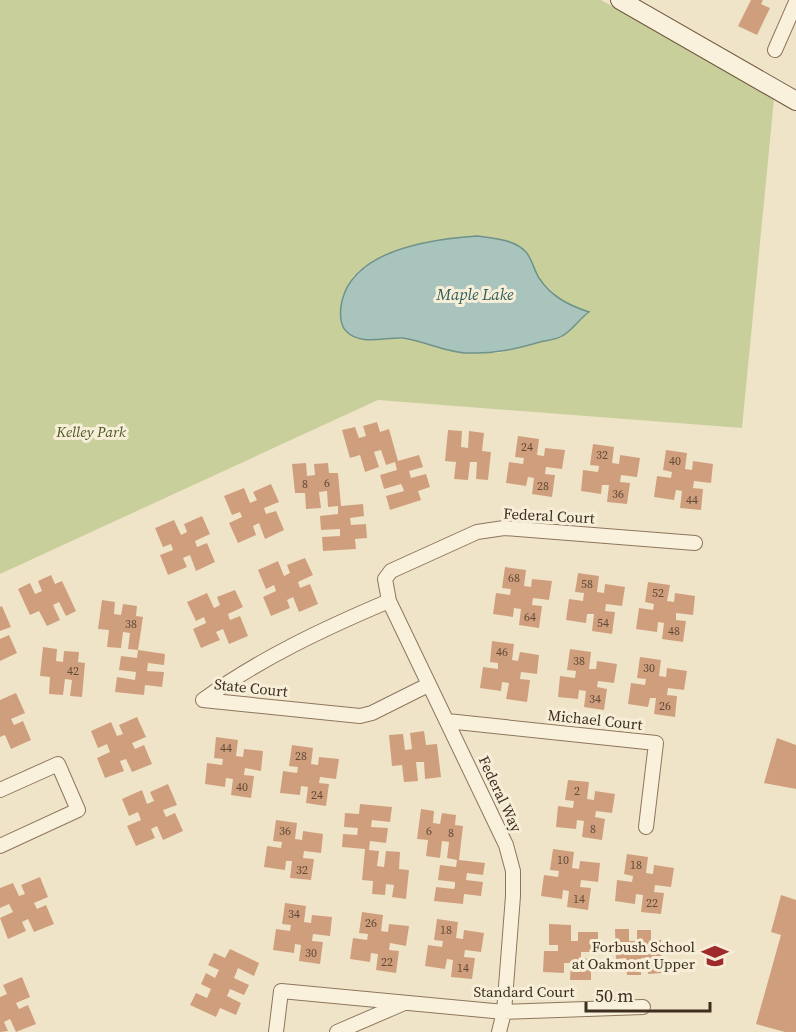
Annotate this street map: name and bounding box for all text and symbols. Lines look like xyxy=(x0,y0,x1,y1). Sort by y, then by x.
water label: Maple Lake xyxy=(435,283,514,305)
park label: Kelley Park xyxy=(55,421,127,442)
house number: 24 xyxy=(521,439,533,455)
house number: 32 xyxy=(596,447,608,463)
house number: 40 xyxy=(669,453,681,469)
house number: 6 xyxy=(324,475,330,491)
house number: 8 xyxy=(302,476,308,492)
house number: 28 xyxy=(537,478,549,494)
house number: 36 xyxy=(612,486,624,502)
house number: 44 xyxy=(686,492,698,508)
street label: Federal Court xyxy=(503,503,595,528)
house number: 68 xyxy=(508,570,520,586)
house number: 58 xyxy=(581,576,593,592)
house number: 52 xyxy=(652,585,664,601)
house number: 64 xyxy=(524,609,536,625)
house number: 54 xyxy=(597,615,609,631)
house number: 38 xyxy=(125,616,137,632)
house number: 48 xyxy=(668,623,680,639)
house number: 46 xyxy=(496,644,508,660)
house number: 38 xyxy=(573,653,585,669)
house number: 30 xyxy=(643,660,655,676)
house number: 42 xyxy=(67,663,79,679)
street label: State Court xyxy=(213,673,289,702)
house number: 34 xyxy=(589,691,601,707)
house number: 26 xyxy=(659,698,671,714)
street label: Michael Court xyxy=(547,704,644,735)
house number: 44 xyxy=(220,740,232,756)
house number: 28 xyxy=(295,748,307,764)
street label: Federal Way xyxy=(474,752,527,836)
house number: 40 xyxy=(236,779,248,795)
house number: 2 xyxy=(574,783,580,799)
house number: 24 xyxy=(311,787,323,803)
house number: 8 xyxy=(590,821,596,837)
house number: 36 xyxy=(279,823,291,839)
house number: 6 xyxy=(426,823,432,839)
house number: 8 xyxy=(448,825,454,841)
house number: 10 xyxy=(557,852,569,868)
house number: 18 xyxy=(630,857,642,873)
house number: 32 xyxy=(296,862,308,878)
house number: 14 xyxy=(573,891,585,907)
house number: 22 xyxy=(646,895,658,911)
house number: 34 xyxy=(288,906,300,922)
house number: 26 xyxy=(365,915,377,931)
house number: 18 xyxy=(440,922,452,938)
place label: Forbush School at Oakmont Upper xyxy=(572,936,696,974)
school or university icon: Forbush School at Oakmont Upper xyxy=(700,941,730,971)
house number: 30 xyxy=(305,945,317,961)
house number: 22 xyxy=(381,954,393,970)
house number: 14 xyxy=(457,960,469,976)
scale bar xyxy=(586,975,710,1013)
street label: Standard Court xyxy=(474,981,575,1002)
text: 50 m xyxy=(595,983,633,1008)

